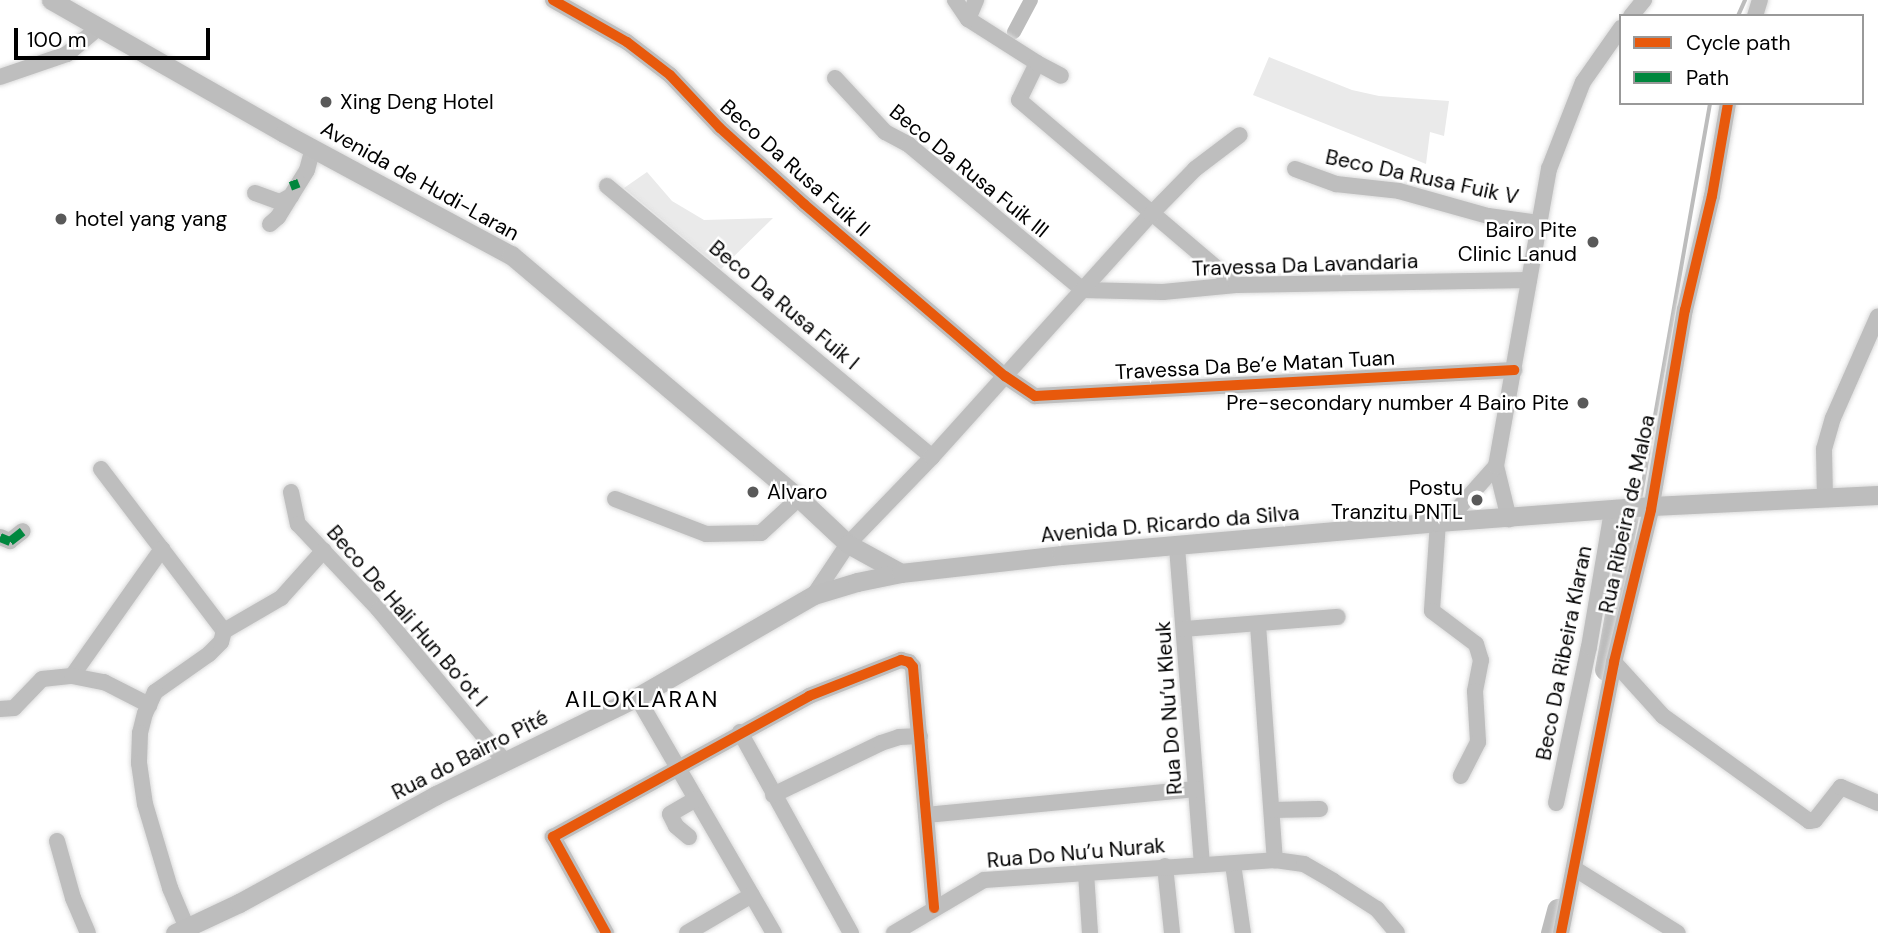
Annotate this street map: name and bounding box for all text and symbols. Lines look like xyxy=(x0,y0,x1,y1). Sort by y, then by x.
scale bar xyxy=(18,14,214,58)
legend xyxy=(1619,14,1864,105)
text: 100 m xyxy=(27,26,87,54)
text: Cycle path xyxy=(1686,29,1791,57)
text: Path xyxy=(1686,64,1729,92)
place label: Xing Deng Hotel xyxy=(340,89,494,115)
marker: Xing Deng Hotel xyxy=(318,94,334,110)
street label: Beco Da Rusa Fuik II xyxy=(715,94,875,242)
street label: Beco Da Rusa Fuik III xyxy=(884,99,1054,243)
street label: Avenida de Hudi-Laran xyxy=(316,116,524,246)
street label: Beco Da Rusa Fuik V xyxy=(1323,144,1521,210)
place label: hotel yang yang xyxy=(75,206,227,232)
marker: hotel yang yang xyxy=(53,211,69,227)
place label: Bairo Pite Clinic Lanud xyxy=(1458,217,1577,267)
marker: Bairo Pite Clinic Lanud xyxy=(1583,232,1603,252)
street label: Beco Da Rusa Fuik I xyxy=(704,235,864,375)
street label: Travessa Da Lavandaria xyxy=(1191,248,1419,282)
street label: Travessa Da Be’e Matan Tuan xyxy=(1114,345,1396,385)
place label: Pre-secondary number 4 Bairo Pite xyxy=(1226,390,1569,416)
marker: Pre-secondary number 4 Bairo Pite xyxy=(1575,395,1591,411)
street label: Rua Ribeira de Maloa xyxy=(1594,412,1660,616)
place label: Postu Tranzitu PNTL xyxy=(1331,475,1463,525)
place label: Alvaro xyxy=(767,479,827,505)
marker: Alvaro xyxy=(745,484,761,500)
marker: Postu Tranzitu PNTL xyxy=(1469,492,1485,508)
street label: Avenida D. Ricardo da Silva xyxy=(1040,500,1300,548)
street label: Beco De Hali Hun Bo’ot I xyxy=(321,520,493,712)
street label: Beco Da Ribeira Klaran xyxy=(1531,544,1597,762)
street label: Rua Do Nu’u Kleuk xyxy=(1150,620,1188,796)
district label: AILOKLARAN xyxy=(566,685,718,713)
street label: Rua do Bairro Pité xyxy=(388,705,552,805)
street label: Rua Do Nu’u Nurak xyxy=(986,833,1166,873)

